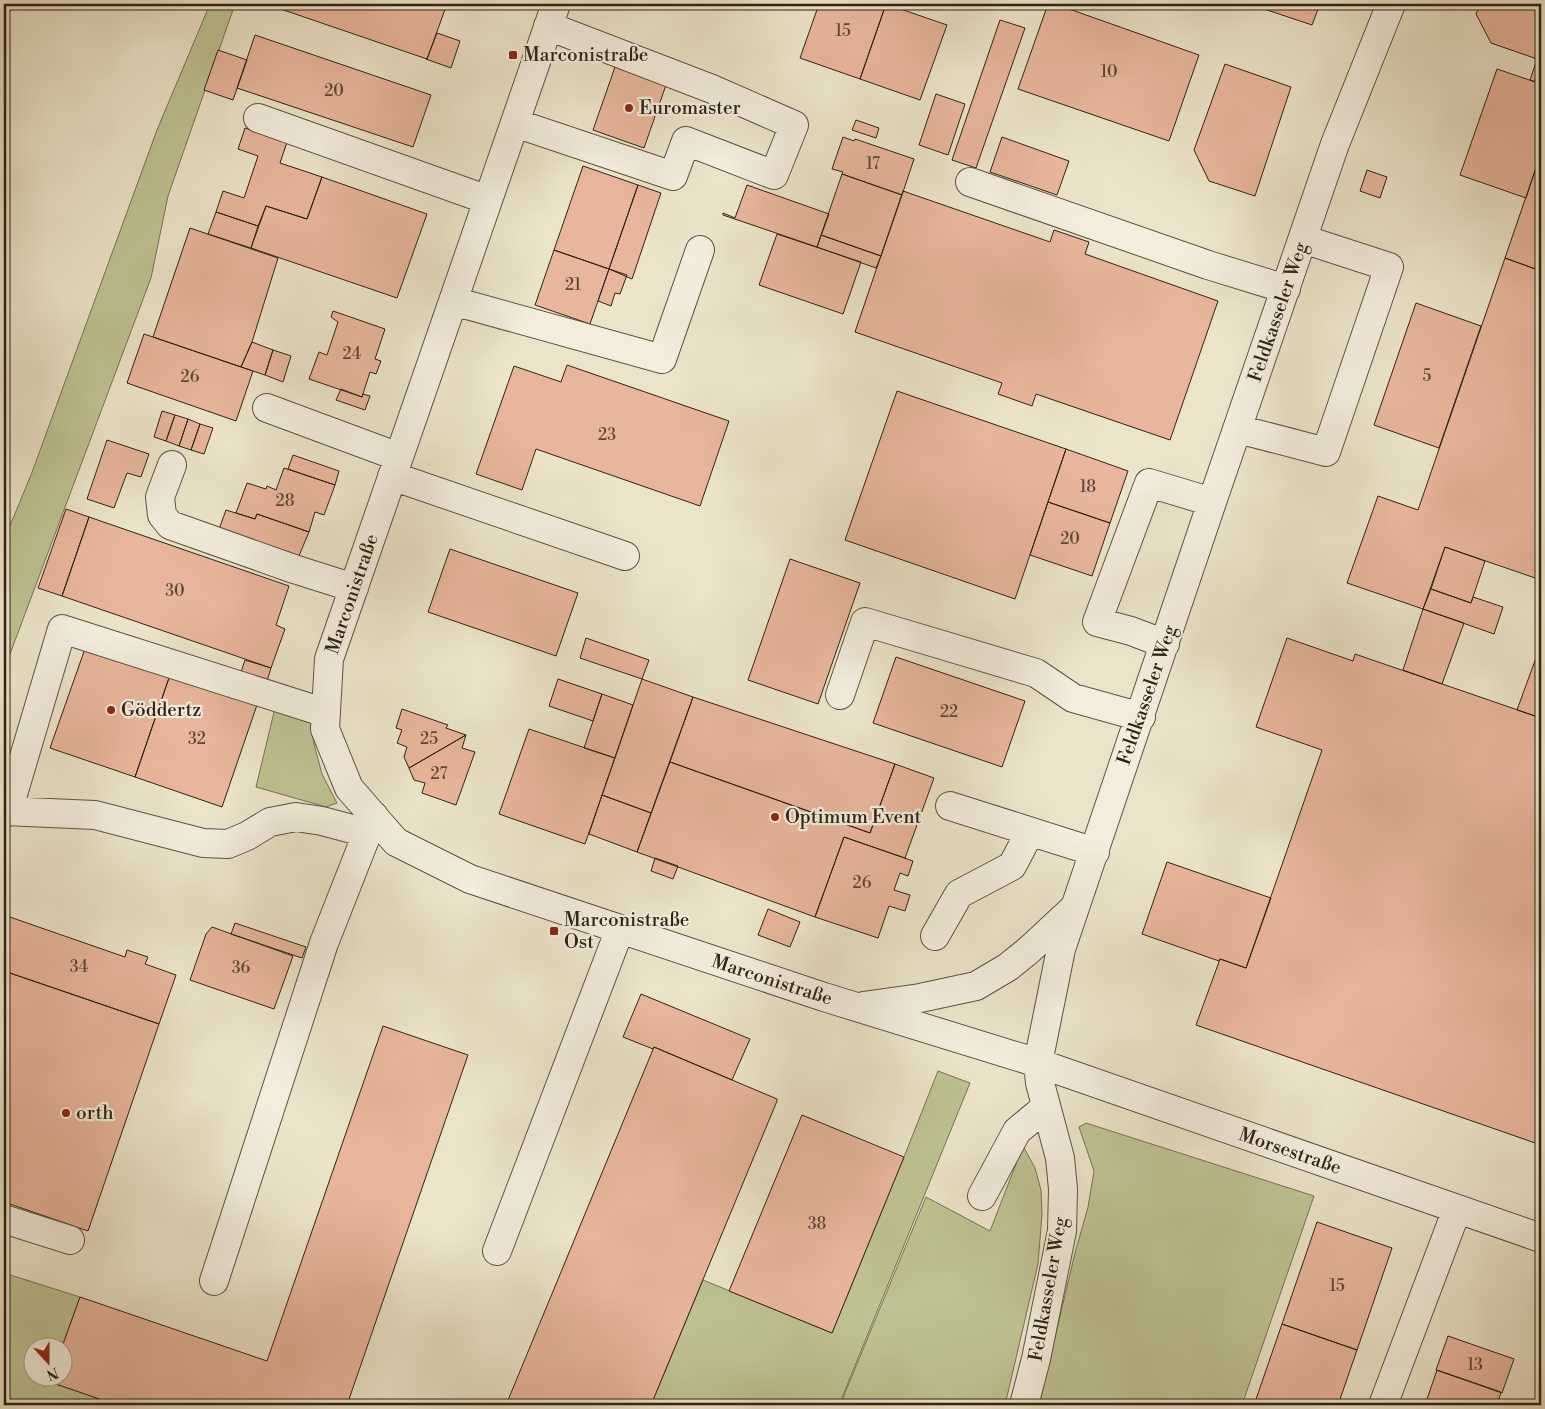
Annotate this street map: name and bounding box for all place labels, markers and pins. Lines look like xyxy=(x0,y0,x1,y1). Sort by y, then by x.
place label: Marconistraße xyxy=(523,43,648,67)
marker: Marconistraße xyxy=(507,49,519,61)
place label: Euromaster xyxy=(639,96,741,120)
marker: Euromaster xyxy=(623,102,635,114)
place label: Göddertz xyxy=(121,698,201,722)
marker: Göddertz xyxy=(105,704,117,716)
place label: Optimum Event xyxy=(785,805,921,829)
marker: Optimum Event xyxy=(769,811,781,823)
place label: Marconistraße Ost xyxy=(564,908,689,954)
marker: Marconistraße Ost xyxy=(548,925,560,937)
place label: orth xyxy=(76,1101,114,1125)
marker: orth xyxy=(60,1107,72,1119)

